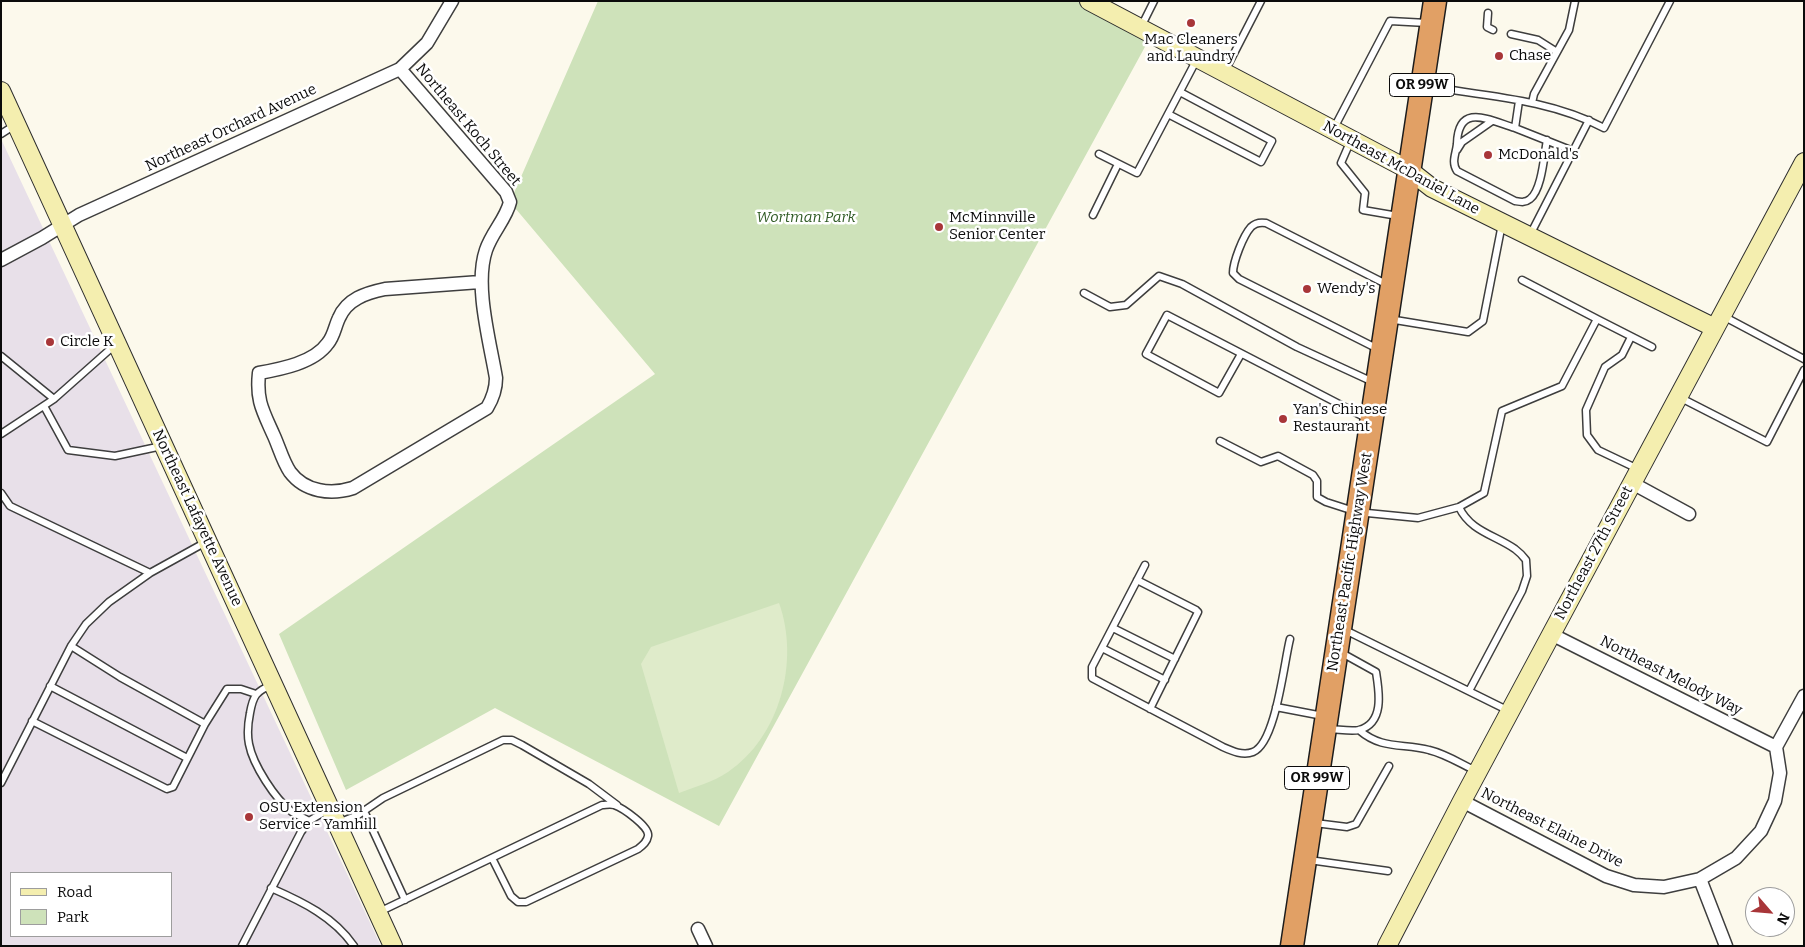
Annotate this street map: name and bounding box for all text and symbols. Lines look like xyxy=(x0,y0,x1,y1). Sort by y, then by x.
marker: Mac Cleaners and Laundry xyxy=(1185,17,1197,29)
place label: Mac Cleaners and Laundry xyxy=(1144,31,1238,66)
place label: Chase xyxy=(1509,47,1551,65)
marker: Chase xyxy=(1493,50,1505,62)
street label: Northeast Koch Street xyxy=(412,60,524,190)
road number: OR 99W xyxy=(1390,74,1454,96)
street label: Northeast Orchard Avenue xyxy=(143,80,319,176)
street label: Northeast McDaniel Lane xyxy=(1319,117,1483,219)
place label: McDonald's xyxy=(1498,146,1579,164)
marker: McDonald's xyxy=(1482,149,1494,161)
park label: Wortman Park xyxy=(756,209,856,227)
place label: McMinnville Senior Center xyxy=(949,209,1045,244)
marker: McMinnville Senior Center xyxy=(933,221,945,233)
place label: Wendy's xyxy=(1317,280,1375,298)
marker: Wendy's xyxy=(1301,283,1313,295)
place label: Circle K xyxy=(60,333,114,351)
marker: Circle K xyxy=(44,336,56,348)
place label: Yan's Chinese Restaurant xyxy=(1293,401,1387,436)
marker: Yan's Chinese Restaurant xyxy=(1277,413,1289,425)
street label: Northeast Lafayette Avenue xyxy=(148,427,246,609)
street label: Northeast Pacific Highway West xyxy=(1324,451,1376,673)
street label: Northeast 27th Street xyxy=(1551,483,1637,623)
street label: Northeast Melody Way xyxy=(1597,632,1745,720)
road number: OR 99W xyxy=(1284,766,1350,790)
street label: Northeast Elaine Drive xyxy=(1478,784,1626,872)
place label: OSU Extension Service - Yamhill xyxy=(259,799,377,834)
marker: OSU Extension Service - Yamhill xyxy=(243,811,255,823)
legend xyxy=(10,872,172,937)
text: Road xyxy=(57,883,92,901)
north arrow xyxy=(1745,887,1795,937)
text: Park xyxy=(57,908,89,926)
text: N xyxy=(1773,910,1793,927)

